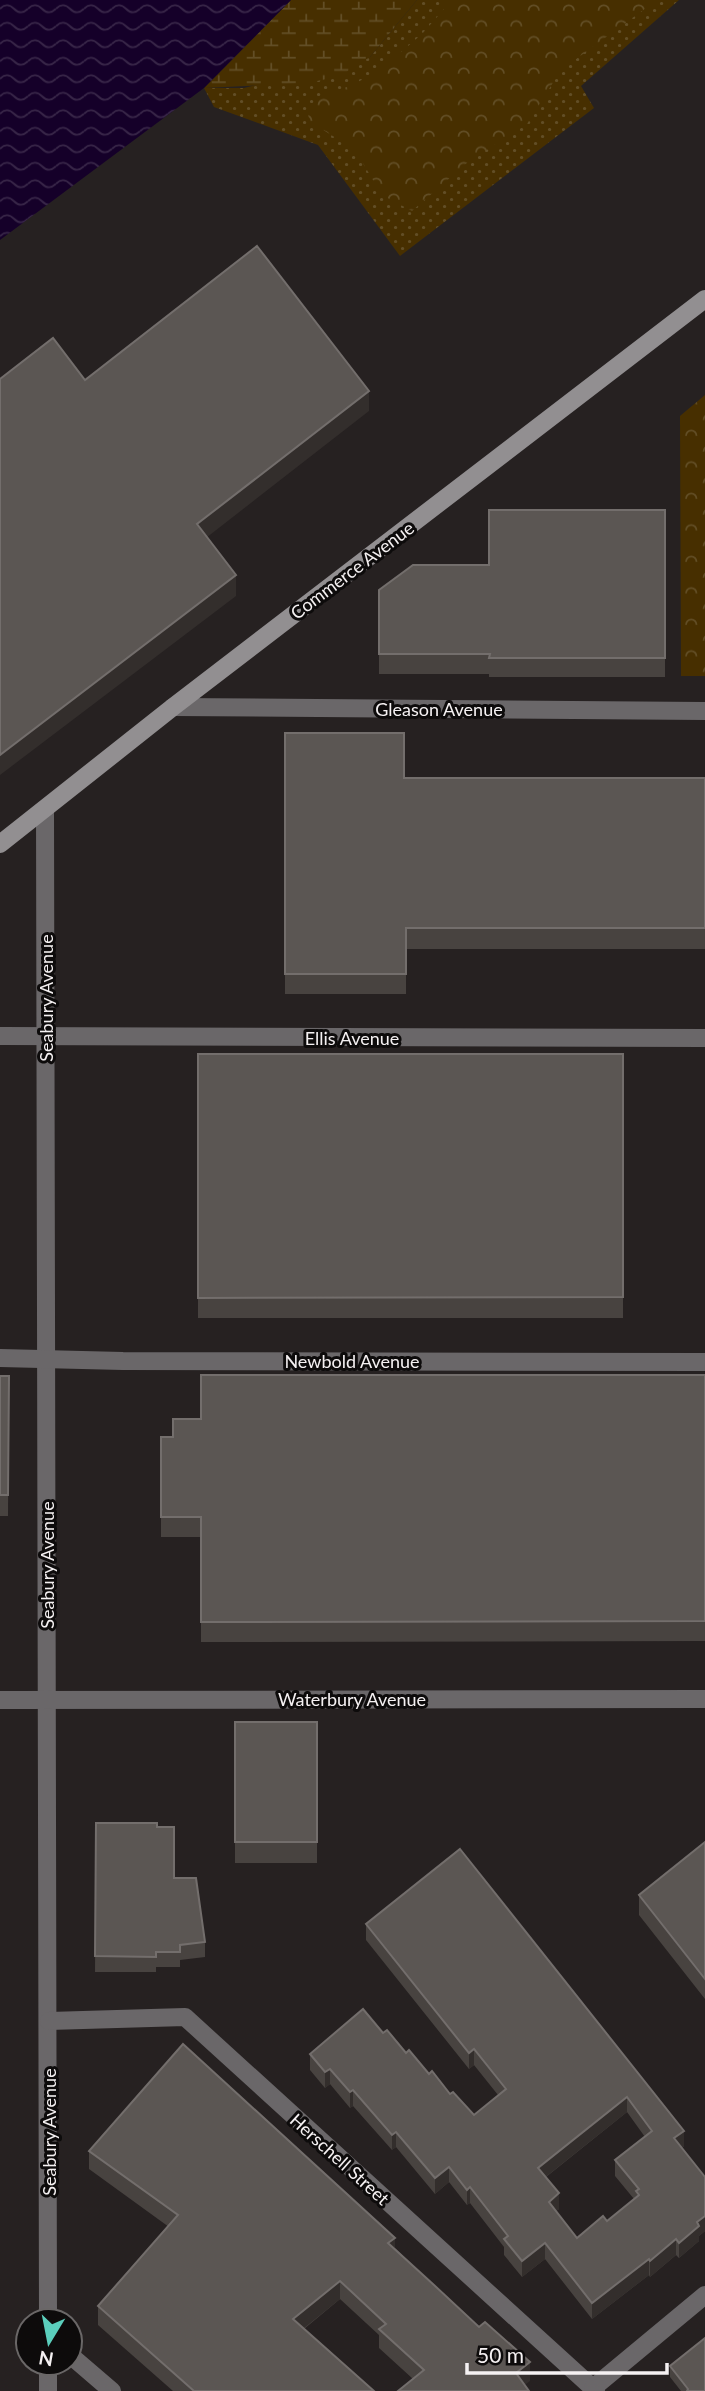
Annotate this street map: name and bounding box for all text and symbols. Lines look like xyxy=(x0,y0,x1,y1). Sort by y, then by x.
street label: Commerce Avenue xyxy=(286,516,418,624)
street label: Gleason Avenue xyxy=(375,698,503,720)
street label: Seabury Avenue xyxy=(35,934,57,1062)
street label: Ellis Avenue xyxy=(305,1027,399,1049)
street label: Newbold Avenue xyxy=(284,1350,420,1372)
street label: Seabury Avenue xyxy=(36,1501,58,1629)
street label: Waterbury Avenue xyxy=(278,1688,426,1710)
street label: Seabury Avenue xyxy=(38,2068,60,2196)
street label: Herschell Street xyxy=(286,2109,395,2210)
north arrow xyxy=(14,2307,84,2377)
scale bar xyxy=(467,2332,666,2376)
text: 50 m xyxy=(477,2342,524,2367)
text: N xyxy=(37,2347,55,2372)

